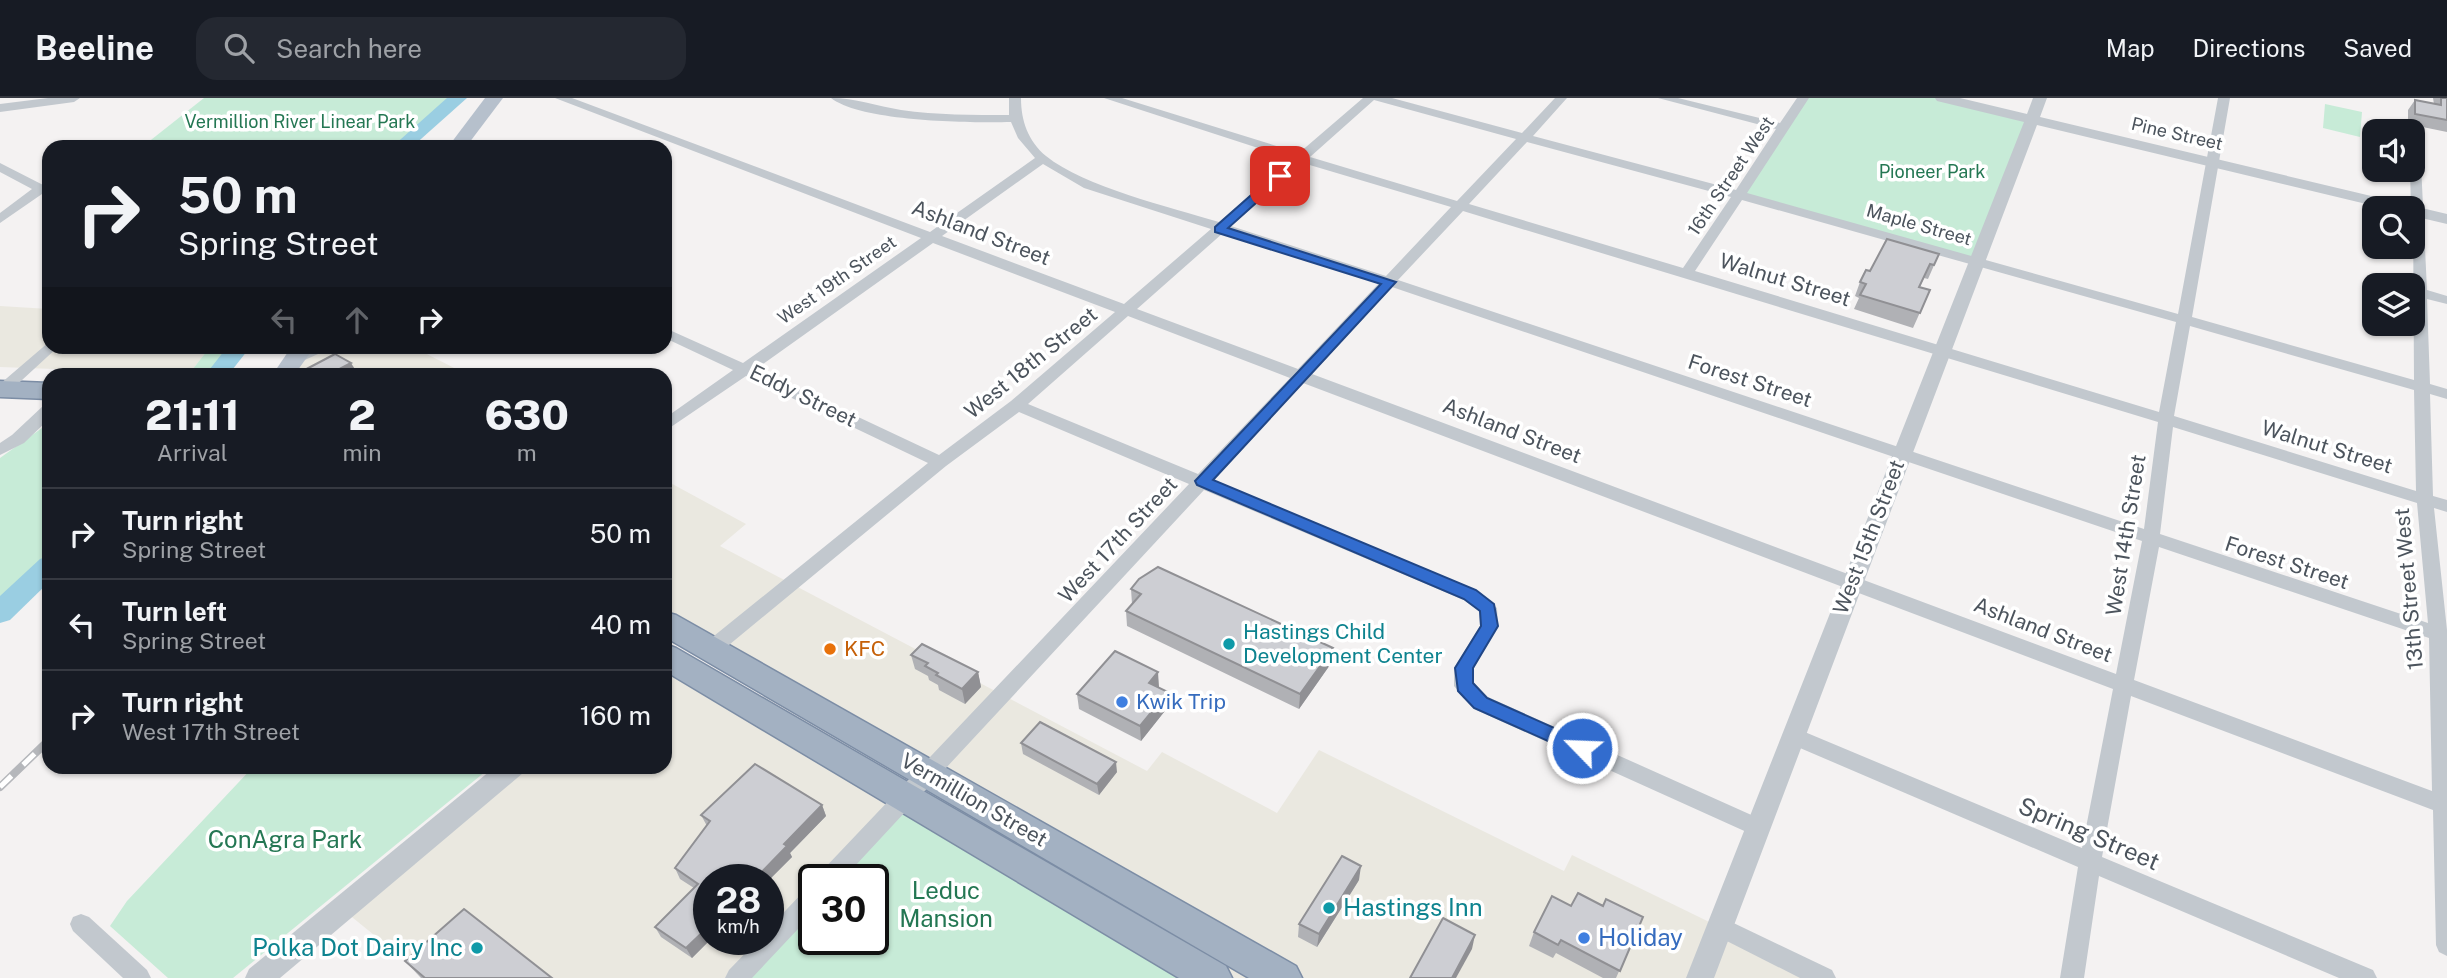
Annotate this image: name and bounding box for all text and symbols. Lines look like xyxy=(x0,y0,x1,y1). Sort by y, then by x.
search box xyxy=(196,17,686,80)
text: Beeline xyxy=(35,29,154,67)
icon: search xyxy=(220,29,258,67)
text: Search here xyxy=(276,33,422,64)
text: Map xyxy=(2106,34,2155,62)
text: Directions xyxy=(2193,34,2305,62)
text: Saved xyxy=(2343,34,2412,62)
park label: Vermillion River Linear Park xyxy=(185,111,415,132)
street label: 16th Street West xyxy=(1683,112,1778,239)
street label: Pine Street xyxy=(2129,113,2225,154)
map controls xyxy=(2362,119,2425,336)
button: sound xyxy=(2362,119,2425,182)
pin xyxy=(1250,146,1310,206)
icon: arrive xyxy=(1261,157,1299,195)
park label: Pioneer Park xyxy=(1879,161,1985,182)
text: 50 m xyxy=(178,166,298,224)
icon: right xyxy=(63,168,154,259)
street label: Ashland Street xyxy=(908,195,1054,270)
button: search xyxy=(2362,196,2425,259)
street label: Maple Street xyxy=(1864,199,1974,250)
text: Spring Street xyxy=(178,225,379,262)
street label: West 19th Street xyxy=(773,231,900,328)
street label: Walnut Street xyxy=(1717,248,1854,311)
button: layers xyxy=(2362,273,2425,336)
icon: left xyxy=(265,301,303,339)
icon: ahead xyxy=(338,301,376,339)
icon: right xyxy=(411,301,449,339)
street label: West 18th Street xyxy=(959,301,1102,424)
street label: Forest Street xyxy=(1685,349,1815,412)
street label: Eddy Street xyxy=(746,359,861,432)
text: 21:11 xyxy=(145,390,240,439)
text: 2 xyxy=(348,390,376,439)
text: 630 xyxy=(484,390,569,439)
street label: Ashland Street xyxy=(1439,393,1585,468)
street label: Walnut Street xyxy=(2259,415,2396,478)
text: Arrival xyxy=(157,439,228,466)
text: min xyxy=(343,439,382,466)
text: m xyxy=(517,439,537,466)
street label: West 14th Street xyxy=(2100,452,2151,617)
street label: West 15th Street xyxy=(1828,456,1909,618)
street label: West 17th Street xyxy=(1053,472,1182,608)
text: Turn right xyxy=(122,505,244,536)
street label: 13th Street West xyxy=(2389,507,2428,671)
icon: right xyxy=(63,515,101,553)
text: 50 m xyxy=(590,518,651,549)
street label: Forest Street xyxy=(2222,531,2352,594)
text: Spring Street xyxy=(122,536,266,563)
street label: Ashland Street xyxy=(1970,592,2116,667)
text: Turn left xyxy=(122,596,227,627)
icon: left xyxy=(63,606,101,644)
text: 40 m xyxy=(590,609,651,640)
place label: Hastings Child Development Center xyxy=(1243,619,1443,668)
text: Spring Street xyxy=(122,627,266,654)
place label: KFC xyxy=(844,636,885,661)
marker: Hastings Child Development Center xyxy=(1221,636,1237,652)
marker: KFC xyxy=(822,641,838,657)
text: Turn right xyxy=(122,687,244,718)
place label: Kwik Trip xyxy=(1136,689,1226,714)
marker: Kwik Trip xyxy=(1114,694,1130,710)
icon: right xyxy=(63,697,101,735)
text: 160 m xyxy=(580,700,651,731)
position arrow xyxy=(1545,711,1619,785)
text: West 17th Street xyxy=(122,718,300,745)
street label: Vermillion Street xyxy=(897,748,1052,852)
street label: Spring Street xyxy=(2015,791,2164,875)
park label: ConAgra Park xyxy=(208,825,362,853)
speed limit sign: 30 xyxy=(798,864,889,955)
park label: Leduc Mansion xyxy=(899,876,993,932)
text: 28 xyxy=(716,880,761,921)
place label: Hastings Inn xyxy=(1343,893,1483,921)
marker: Hastings Inn xyxy=(1321,900,1337,916)
text: km/h xyxy=(717,916,760,937)
place label: Holiday xyxy=(1598,923,1683,951)
marker: Holiday xyxy=(1576,930,1592,946)
place label: Polka Dot Dairy Inc xyxy=(252,933,463,961)
marker: Polka Dot Dairy Inc xyxy=(469,940,485,956)

